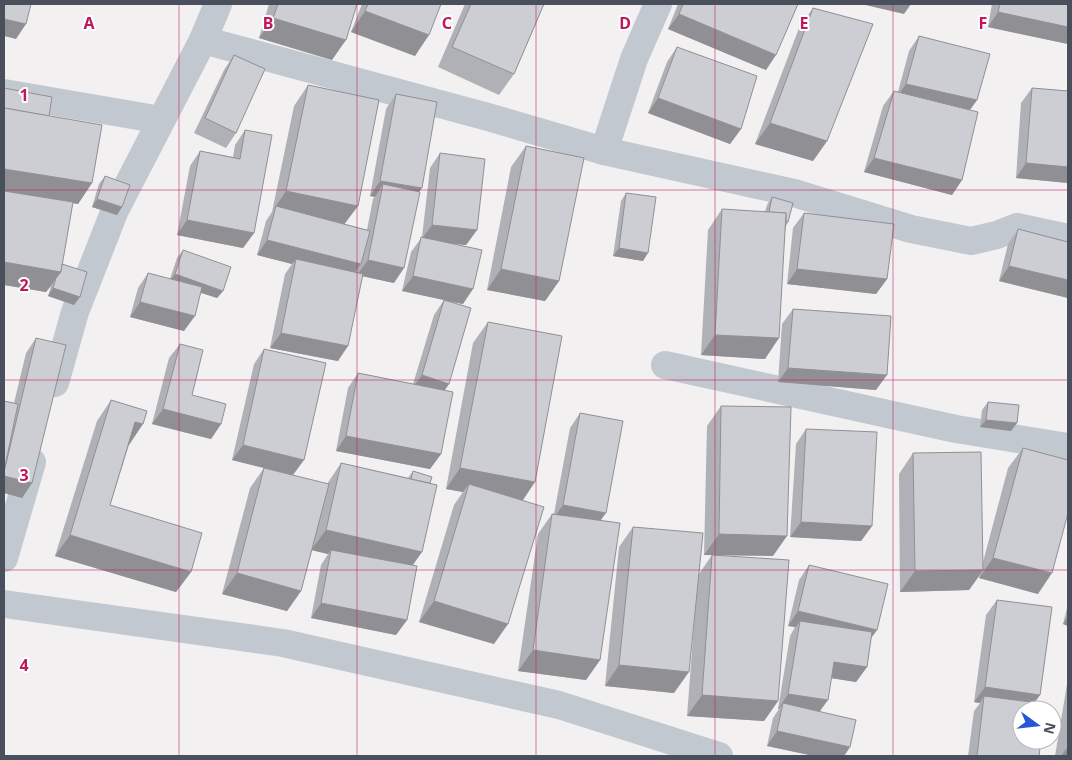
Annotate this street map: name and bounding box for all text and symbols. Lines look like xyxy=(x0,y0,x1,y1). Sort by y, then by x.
text: A xyxy=(83,12,95,34)
text: B xyxy=(263,12,273,34)
text: C xyxy=(442,12,452,34)
text: D xyxy=(619,12,631,34)
text: E xyxy=(800,12,809,34)
text: F xyxy=(979,12,987,34)
text: 1 xyxy=(19,84,29,106)
text: 2 xyxy=(19,274,29,296)
text: 3 xyxy=(19,464,29,486)
text: 4 xyxy=(19,654,29,676)
north arrow xyxy=(1012,700,1062,750)
text: N xyxy=(1039,721,1061,736)

